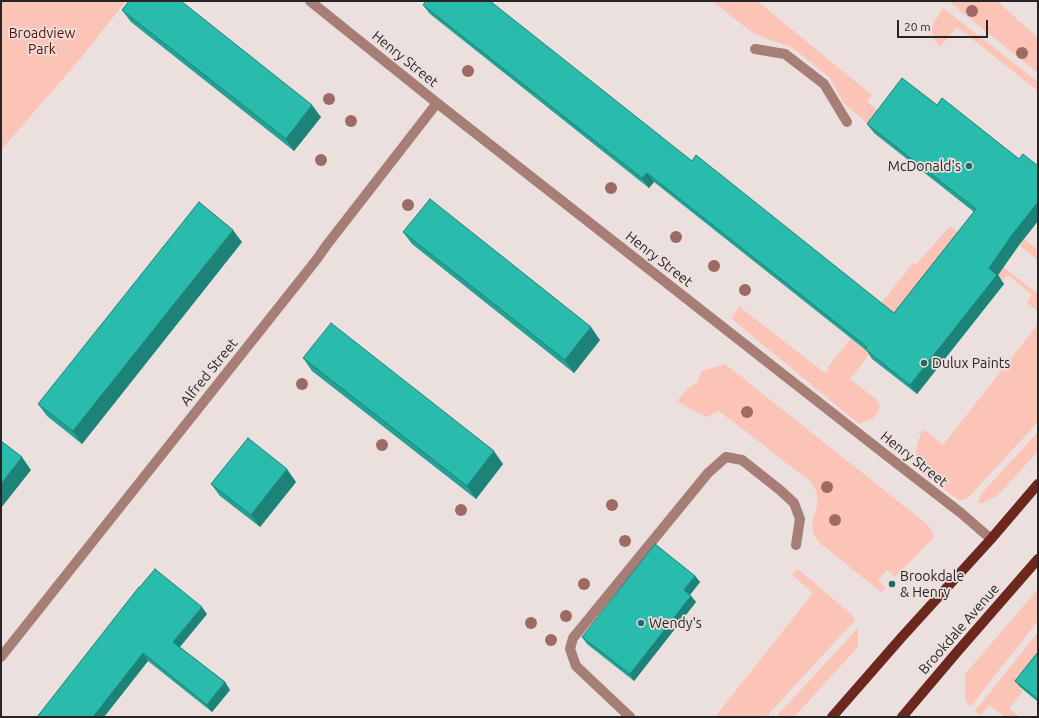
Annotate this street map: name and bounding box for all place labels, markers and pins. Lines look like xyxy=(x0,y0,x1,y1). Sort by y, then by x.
place label: McDonald's xyxy=(888,158,961,174)
marker: McDonald's xyxy=(964,161,974,171)
place label: Dulux Paints xyxy=(932,355,1010,371)
marker: Dulux Paints xyxy=(919,358,929,368)
place label: Brookdale & Henry xyxy=(900,568,964,600)
marker: Brookdale & Henry xyxy=(887,579,897,589)
place label: Wendy's xyxy=(649,615,702,631)
marker: Wendy's xyxy=(636,618,646,628)

